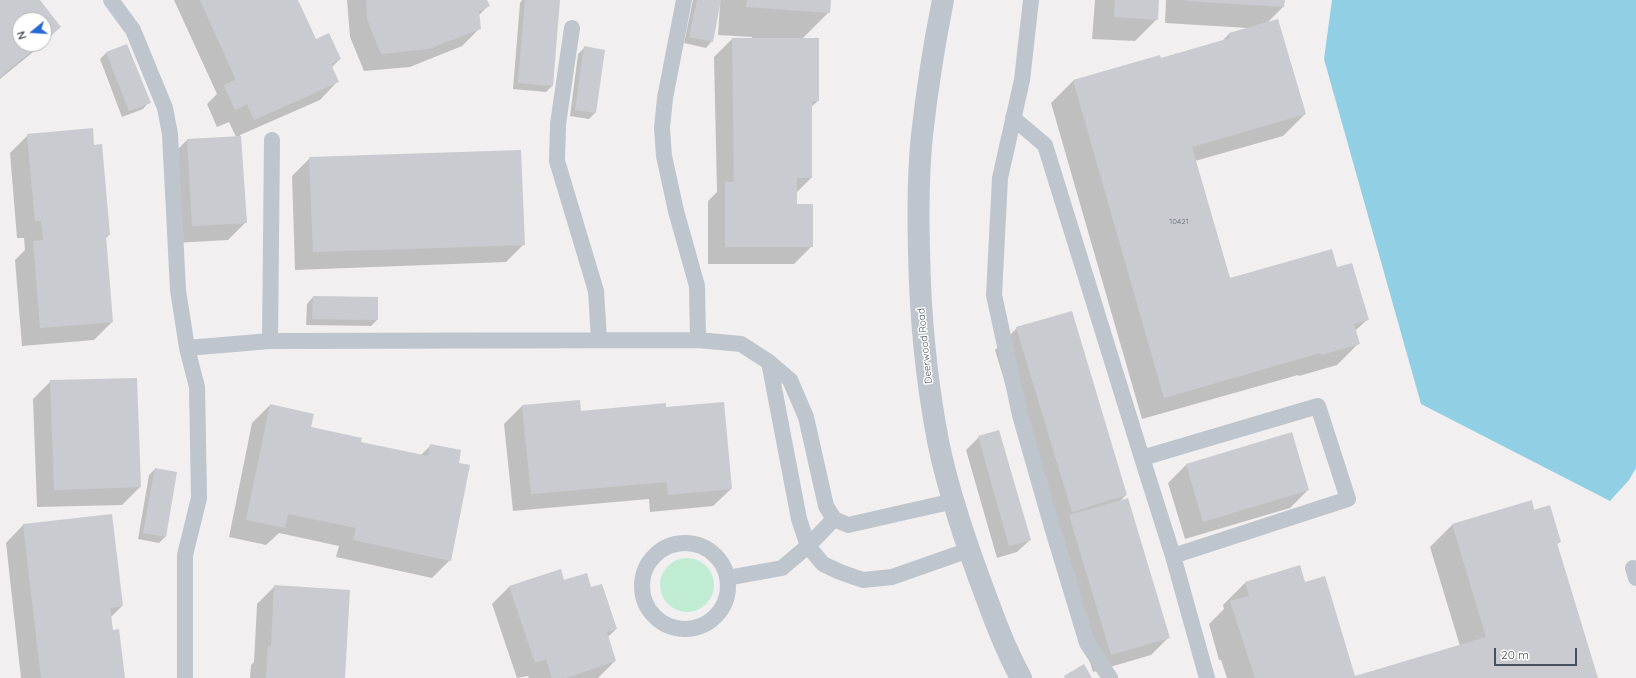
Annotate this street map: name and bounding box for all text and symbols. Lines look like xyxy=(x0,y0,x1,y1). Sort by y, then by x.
north arrow xyxy=(12,12,52,52)
text: N xyxy=(14,29,29,41)
house number: 10421 xyxy=(1169,217,1189,227)
street label: Deerwood Road xyxy=(915,308,935,384)
scale bar xyxy=(1496,640,1579,666)
text: 20 m xyxy=(1501,647,1529,662)

